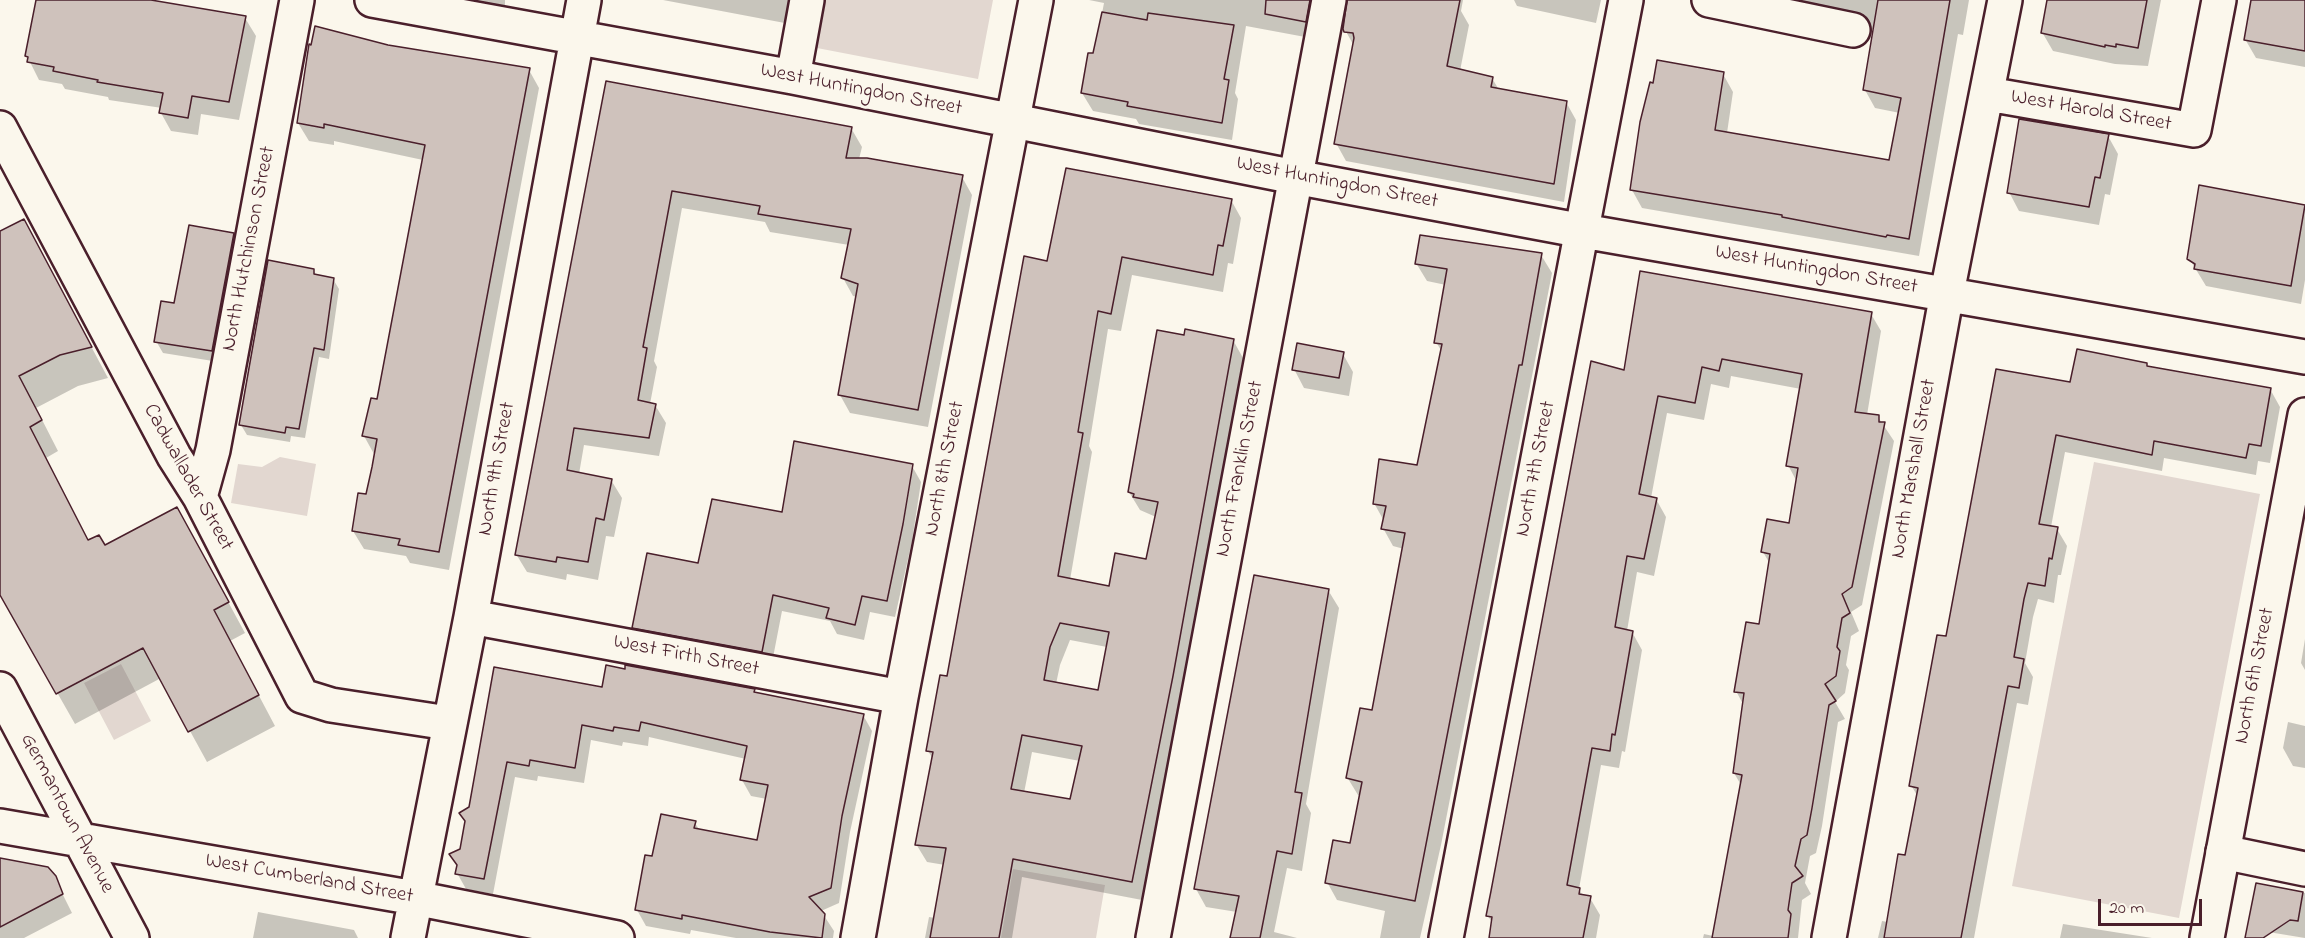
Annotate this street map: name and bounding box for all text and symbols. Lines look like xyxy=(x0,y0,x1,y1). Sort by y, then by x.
street label: West Huntingdon Street xyxy=(758,59,964,123)
street label: West Harold Street xyxy=(2009,85,2173,139)
street label: North Hutchinson Street xyxy=(218,144,282,354)
street label: West Huntingdon Street xyxy=(1234,152,1440,216)
street label: West Huntingdon Street xyxy=(1713,241,1919,301)
street label: North Marshall Street xyxy=(1887,377,1943,561)
street label: North Franklin Street xyxy=(1212,379,1270,559)
street label: North 8th Street xyxy=(921,399,971,539)
street label: North 7th Street xyxy=(1511,399,1563,539)
street label: Cadwallader Street xyxy=(136,400,238,556)
street label: North 9th Street xyxy=(474,400,522,538)
street label: North 6th Street xyxy=(2230,606,2282,746)
street label: West Firth Street xyxy=(611,631,761,683)
street label: Germantown Avenue xyxy=(13,730,119,898)
street label: West Cumberland Street xyxy=(203,849,415,911)
scale bar xyxy=(2101,887,2204,925)
text: 20 m xyxy=(2109,896,2144,922)

